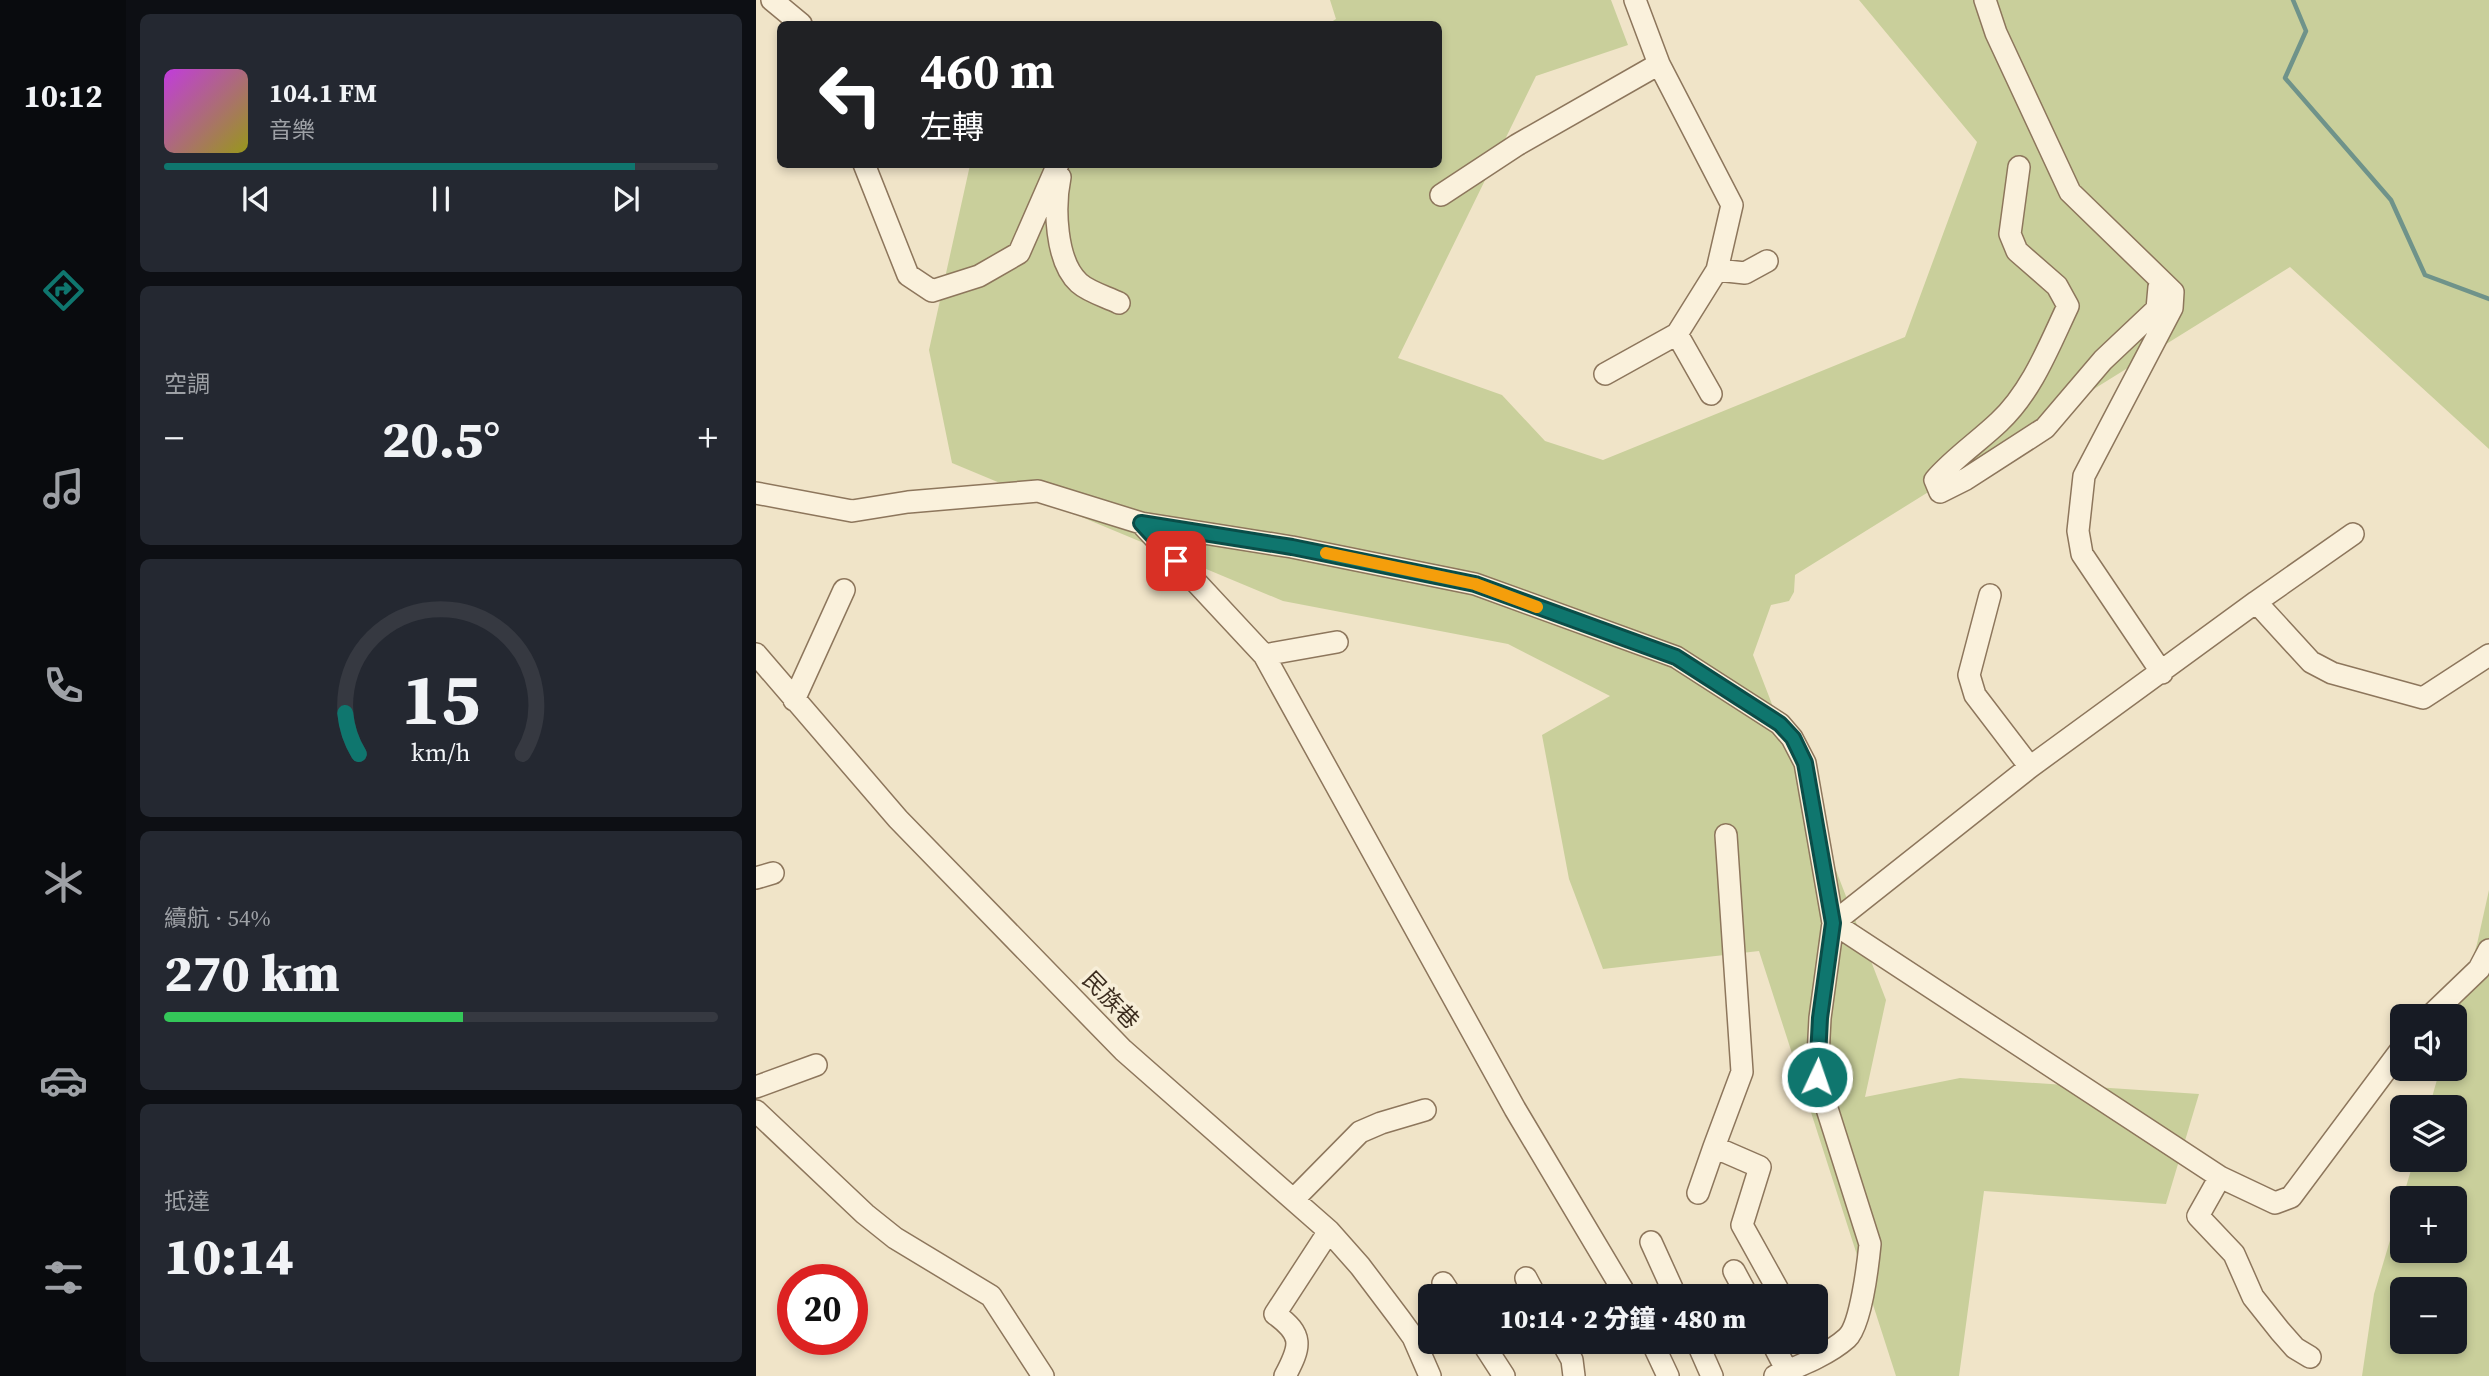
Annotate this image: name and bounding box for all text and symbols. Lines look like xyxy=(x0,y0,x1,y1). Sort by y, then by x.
text: 460 m xyxy=(920,37,1055,104)
icon: left xyxy=(805,49,896,140)
text: 10:12 xyxy=(24,74,102,118)
text: 104.1 FM xyxy=(269,75,377,111)
text: 左轉 xyxy=(920,105,984,149)
text: 音樂 xyxy=(269,114,315,146)
icon: previous xyxy=(237,180,275,218)
icon: pause xyxy=(422,180,460,218)
icon: next xyxy=(607,180,645,218)
icon: directions xyxy=(39,266,88,315)
text: 空調 xyxy=(164,368,210,400)
text: 20.5° xyxy=(382,403,500,474)
text: − xyxy=(164,412,184,464)
text: + xyxy=(698,412,718,464)
icon: music xyxy=(39,464,88,513)
pin xyxy=(1146,531,1206,591)
icon: arrive xyxy=(1157,542,1195,580)
text: 15 xyxy=(402,649,480,748)
icon: phone xyxy=(39,661,88,710)
text: km/h xyxy=(411,735,471,769)
icon: climate xyxy=(39,858,88,907)
text: 續航 · 54% xyxy=(164,902,271,934)
text: 270 km xyxy=(164,937,340,1008)
street label: 民族巷 xyxy=(1076,964,1146,1036)
map controls xyxy=(2390,1004,2467,1354)
button: sound xyxy=(2390,1004,2467,1081)
position arrow xyxy=(1780,1040,1854,1114)
icon: car xyxy=(39,1056,88,1105)
button: layers xyxy=(2390,1095,2467,1172)
text: 抵達 xyxy=(164,1185,210,1217)
button: + xyxy=(2390,1186,2467,1263)
text: 10:14 xyxy=(164,1220,294,1291)
icon: filters xyxy=(39,1253,88,1302)
speed limit sign: 20 xyxy=(777,1264,868,1355)
button: − xyxy=(2390,1277,2467,1354)
text: 10:14 · 2 分鐘 · 480 m xyxy=(1500,1301,1746,1337)

